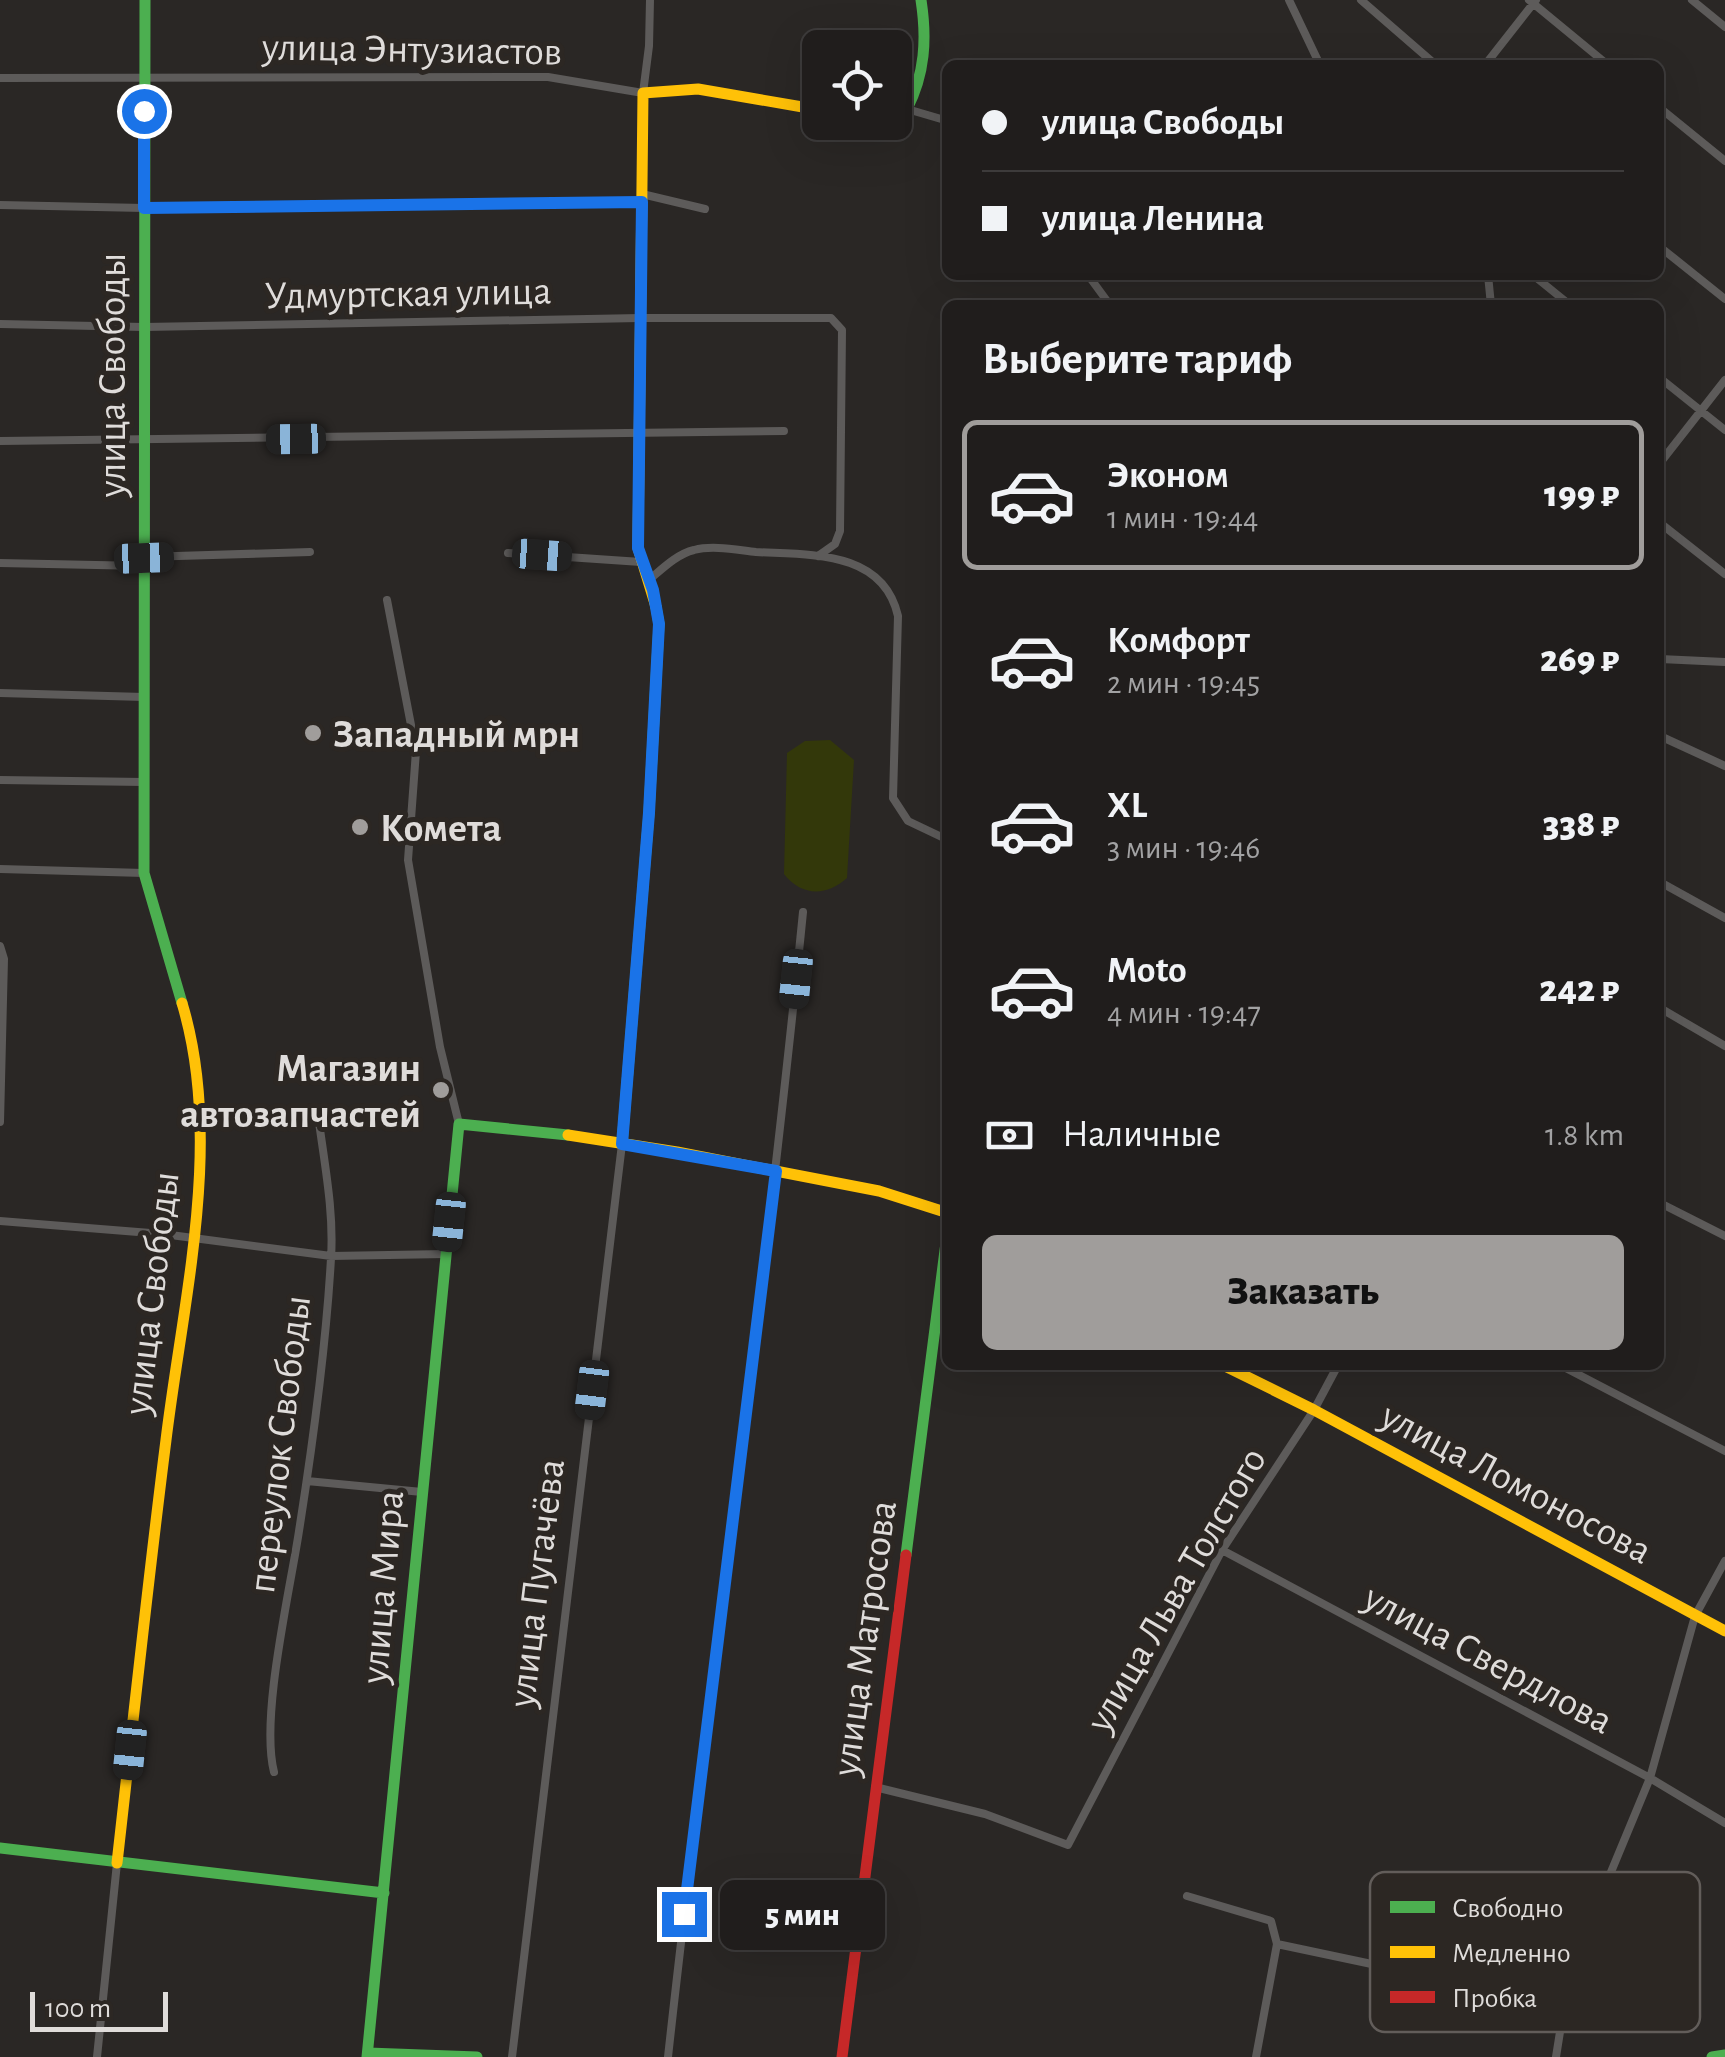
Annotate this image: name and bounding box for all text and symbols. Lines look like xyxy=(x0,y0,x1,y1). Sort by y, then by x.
street label: улица Энтузиастов xyxy=(261,27,562,73)
map controls xyxy=(802,30,912,140)
button: locate xyxy=(802,30,912,140)
route start xyxy=(122,89,167,134)
text: улица Свободы xyxy=(1042,104,1284,142)
text: улица Ленина xyxy=(1042,200,1264,238)
street label: улица Свободы xyxy=(93,253,133,498)
street label: Удмуртская улица xyxy=(264,271,552,317)
text: Выберите тариф xyxy=(982,337,1292,382)
car xyxy=(266,423,326,455)
icon: car xyxy=(987,450,1077,540)
text: Эконом xyxy=(1107,457,1229,495)
text: 199 ₽ xyxy=(1544,476,1619,514)
text: 1 мин · 19:44 xyxy=(1107,502,1259,534)
car xyxy=(511,538,573,572)
car xyxy=(113,542,175,574)
icon: car xyxy=(987,615,1077,705)
text: Комфорт xyxy=(1107,622,1250,660)
text: 269 ₽ xyxy=(1540,641,1619,679)
text: 2 мин · 19:45 xyxy=(1107,667,1260,699)
place label: Западный мрн xyxy=(333,715,580,755)
marker: Западный мрн xyxy=(302,722,324,744)
icon: car xyxy=(987,780,1077,870)
text: XL xyxy=(1107,787,1147,825)
text: 338 ₽ xyxy=(1543,806,1619,844)
place label: Комета xyxy=(380,809,502,849)
marker: Комета xyxy=(349,816,371,838)
text: 3 мин · 19:46 xyxy=(1107,832,1260,864)
icon: car xyxy=(987,945,1077,1035)
car xyxy=(778,948,814,1010)
text: Moto xyxy=(1107,952,1187,990)
text: 242 ₽ xyxy=(1539,971,1619,1009)
text: 4 мин · 19:47 xyxy=(1107,997,1261,1029)
place label: Магазин автозапчастей xyxy=(180,1049,421,1135)
marker: Магазин автозапчастей xyxy=(430,1079,452,1101)
icon: cash xyxy=(982,1108,1037,1163)
text: Наличные xyxy=(1062,1116,1221,1154)
text: 1.8 km xyxy=(1545,1119,1624,1151)
street label: улица Свободы xyxy=(117,1169,187,1418)
car xyxy=(431,1191,467,1253)
button: Заказать xyxy=(982,1235,1624,1350)
street label: переулок Свободы xyxy=(242,1293,318,1595)
car xyxy=(573,1358,611,1422)
street label: улица Ломоносова xyxy=(1373,1395,1658,1572)
street label: улица Льва Толстого xyxy=(1079,1441,1274,1740)
street label: улица Пугачёва xyxy=(502,1457,572,1711)
street label: улица Мира xyxy=(355,1489,411,1687)
street label: улица Матросова xyxy=(826,1498,904,1780)
street label: улица Свердлова xyxy=(1356,1577,1619,1742)
car xyxy=(112,1719,148,1781)
legend xyxy=(1370,1872,1700,2032)
callout: 5 мин xyxy=(719,1879,884,1949)
route end xyxy=(662,1892,707,1937)
text: Свободно xyxy=(1452,1895,1563,1923)
text: 5 мин xyxy=(765,1899,840,1931)
text: Медленно xyxy=(1452,1940,1571,1968)
text: Пробка xyxy=(1452,1985,1537,2013)
scale bar xyxy=(30,1987,168,2032)
text: 100 m xyxy=(45,1995,111,2023)

